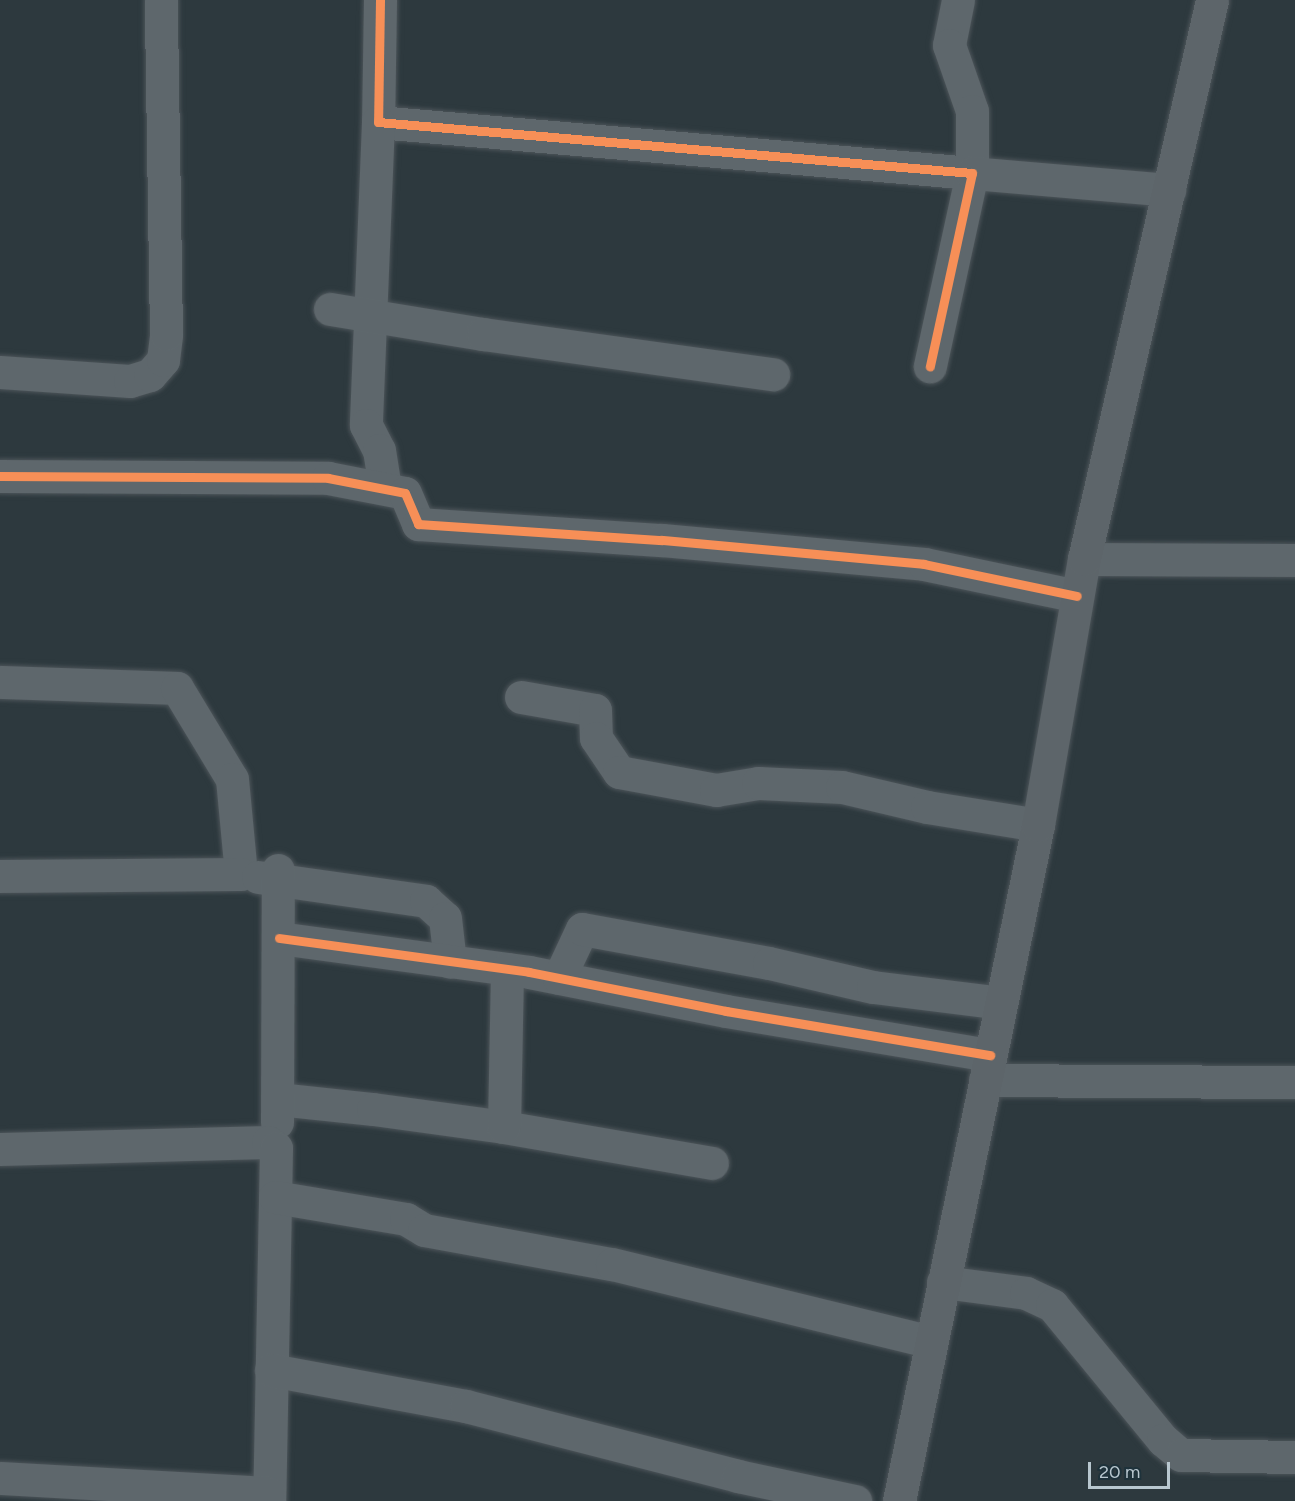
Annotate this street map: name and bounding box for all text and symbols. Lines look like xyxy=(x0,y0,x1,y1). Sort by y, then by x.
scale bar xyxy=(1091,1450,1174,1488)
text: 20 m xyxy=(1099,1461,1140,1483)

